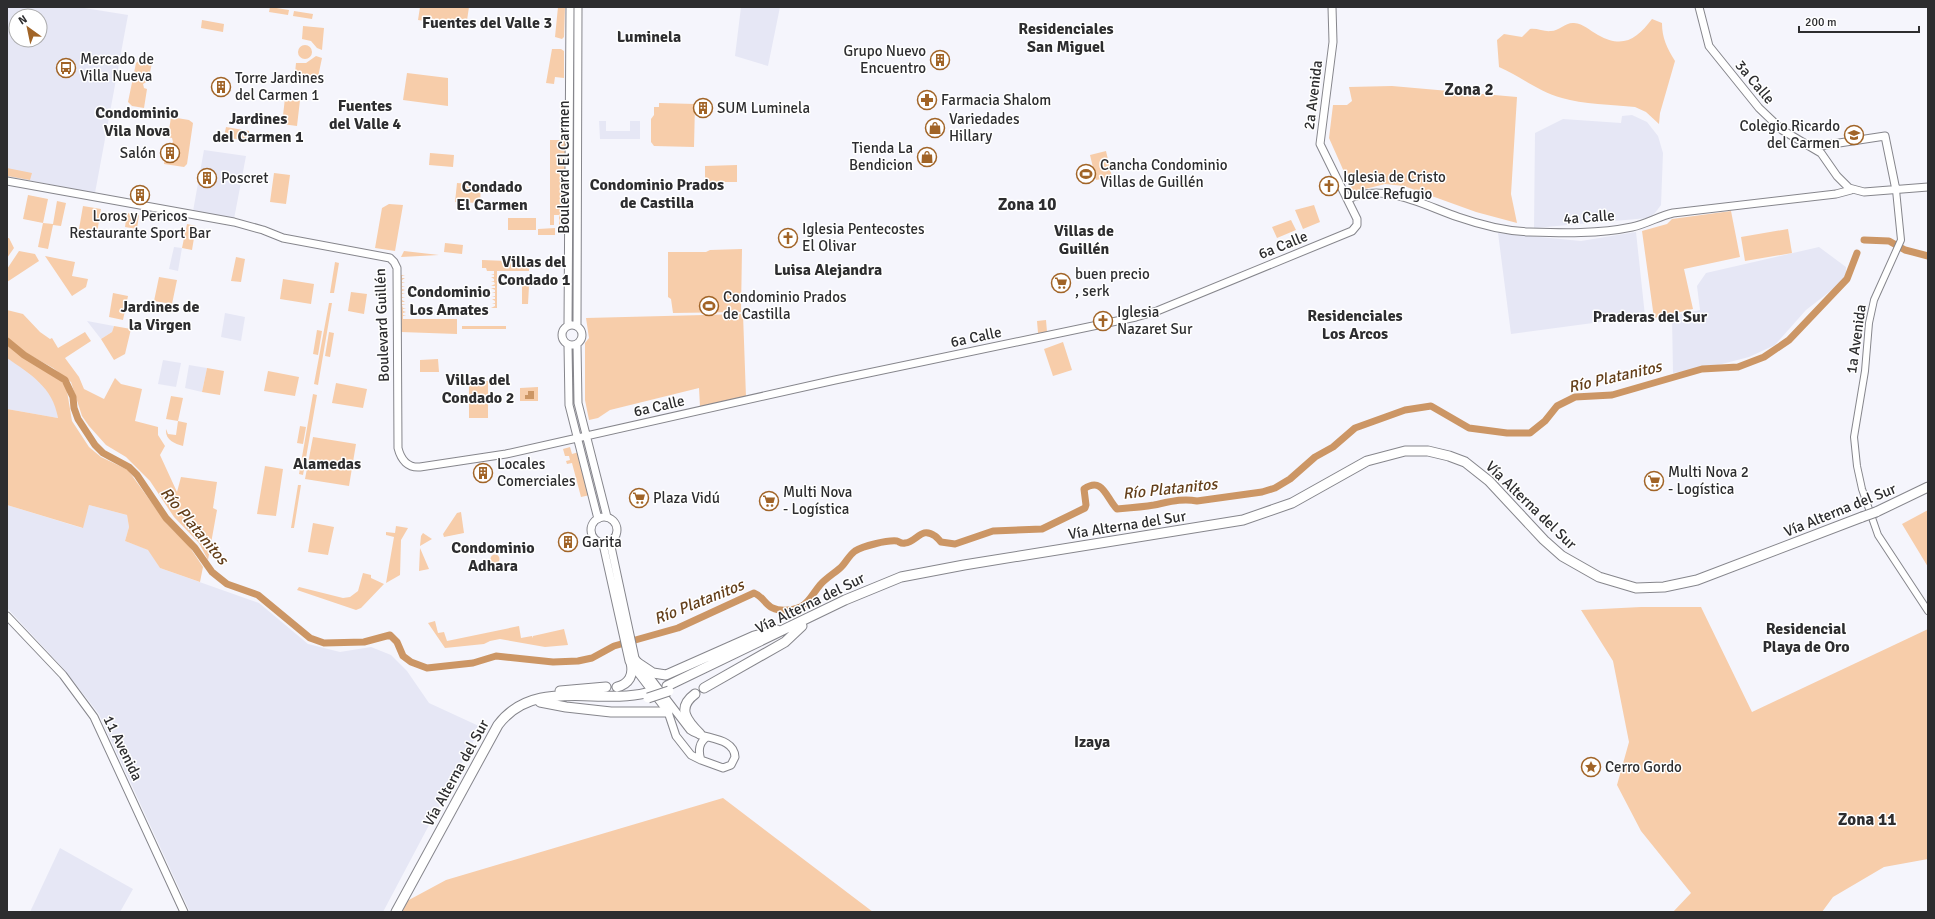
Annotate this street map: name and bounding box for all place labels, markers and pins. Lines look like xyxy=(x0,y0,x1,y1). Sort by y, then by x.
place label: Grupo Nuevo Encuentro xyxy=(843,42,926,77)
building icon: Grupo Nuevo Encuentro xyxy=(929,49,951,71)
place label: Mercado de Villa Nueva xyxy=(80,50,154,85)
bus stop icon: Mercado de Villa Nueva xyxy=(55,57,77,79)
place label: Torre Jardines del Carmen 1 xyxy=(235,69,324,104)
building icon: Torre Jardines del Carmen 1 xyxy=(210,76,232,98)
pharmacy icon: Farmacia Shalom xyxy=(916,89,938,111)
place label: Farmacia Shalom xyxy=(941,91,1051,109)
building icon: SUM Luminela xyxy=(692,97,714,119)
place label: SUM Luminela xyxy=(717,99,810,117)
place label: Variedades Hillary xyxy=(949,110,1020,145)
shop icon: Variedades Hillary xyxy=(924,117,946,139)
place label: Colegio Ricardo del Carmen xyxy=(1740,117,1840,152)
school or university icon: Colegio Ricardo del Carmen xyxy=(1843,124,1865,146)
place label: Tienda La Bendicion xyxy=(849,139,913,174)
building icon: Salón xyxy=(159,142,181,164)
place label: Salón xyxy=(120,144,156,162)
shop icon: Tienda La Bendicion xyxy=(916,146,938,168)
place label: Cancha Condominio Villas de Guillén xyxy=(1100,156,1228,191)
sports icon: Cancha Condominio Villas de Guillén xyxy=(1075,163,1097,185)
building icon: Poscret xyxy=(196,167,218,189)
place label: Iglesia de Cristo Dulce Refugio xyxy=(1343,168,1446,203)
place label: Poscret xyxy=(221,169,269,187)
church icon: Iglesia de Cristo Dulce Refugio xyxy=(1318,175,1340,197)
building icon: Loros y Pericos Restaurante Sport Bar xyxy=(129,184,151,206)
place label: Loros y Pericos Restaurante Sport Bar xyxy=(69,207,211,242)
place label: Iglesia Pentecostes El Olivar xyxy=(802,220,925,255)
church icon: Iglesia Pentecostes El Olivar xyxy=(777,227,799,249)
place label: buen precio , serk xyxy=(1075,265,1150,300)
supermarket icon: buen precio , serk xyxy=(1050,272,1072,294)
place label: Condominio Prados de Castilla xyxy=(723,288,847,323)
sports icon: Condominio Prados de Castilla xyxy=(698,295,720,317)
place label: Iglesia Nazaret Sur xyxy=(1117,303,1193,338)
church icon: Iglesia Nazaret Sur xyxy=(1092,310,1114,332)
place label: Locales Comerciales xyxy=(497,455,576,490)
building icon: Locales Comerciales xyxy=(472,462,494,484)
place label: Multi Nova 2 - Logística xyxy=(1668,463,1749,498)
supermarket icon: Multi Nova 2 - Logística xyxy=(1643,470,1665,492)
place label: Multi Nova - Logística xyxy=(783,483,852,518)
supermarket icon: Plaza Vidú xyxy=(628,487,650,509)
place label: Plaza Vidú xyxy=(653,489,720,507)
supermarket icon: Multi Nova - Logística xyxy=(758,490,780,512)
building icon: Garita xyxy=(557,531,579,553)
place label: Garita xyxy=(582,533,622,551)
place icon: Cerro Gordo xyxy=(1580,756,1602,778)
place label: Cerro Gordo xyxy=(1605,758,1682,776)

